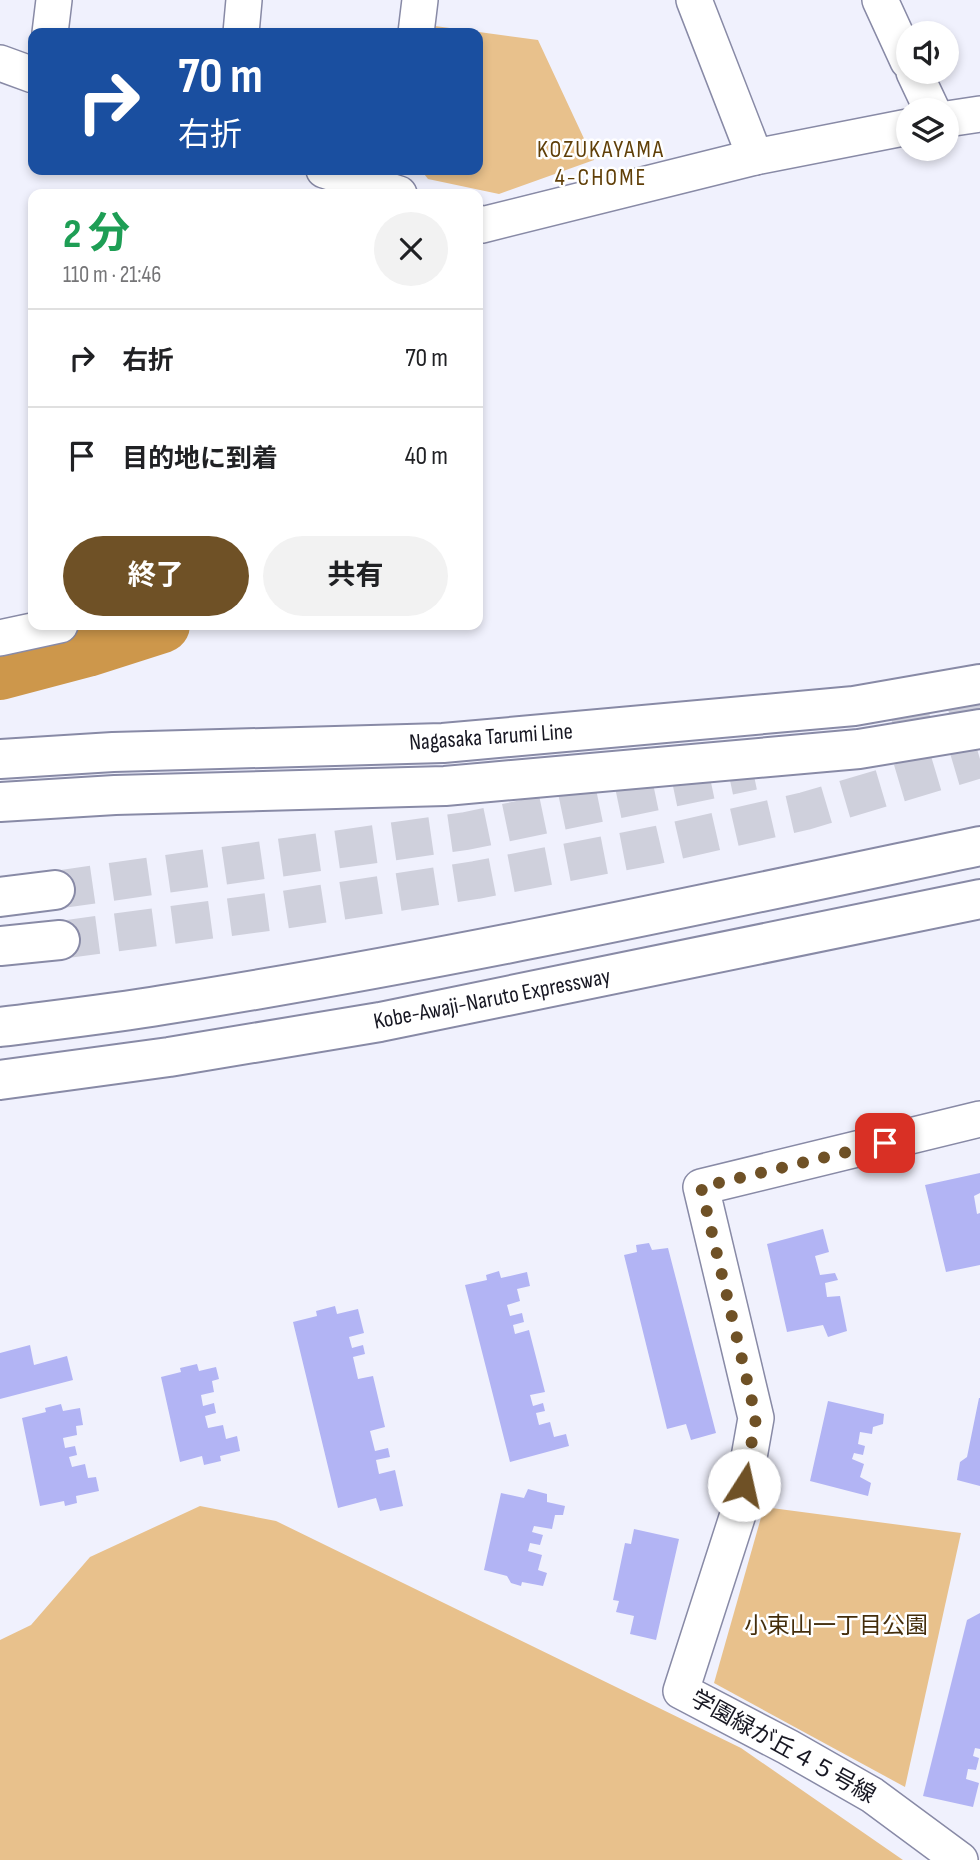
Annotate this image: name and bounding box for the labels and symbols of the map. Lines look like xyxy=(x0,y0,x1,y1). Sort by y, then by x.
district label: KOZUKAYAMA 4-CHOME xyxy=(537,135,665,192)
street label: Nagasaka Tarumi Line xyxy=(408,717,574,757)
street label: Kobe-Awaji-Naruto Expressway xyxy=(371,962,613,1036)
pin xyxy=(855,1113,915,1173)
position arrow xyxy=(707,1448,781,1522)
park label: 小束山一丁目公園 xyxy=(744,1612,928,1640)
street label: 学園緑が丘４５号線 xyxy=(686,1685,880,1809)

